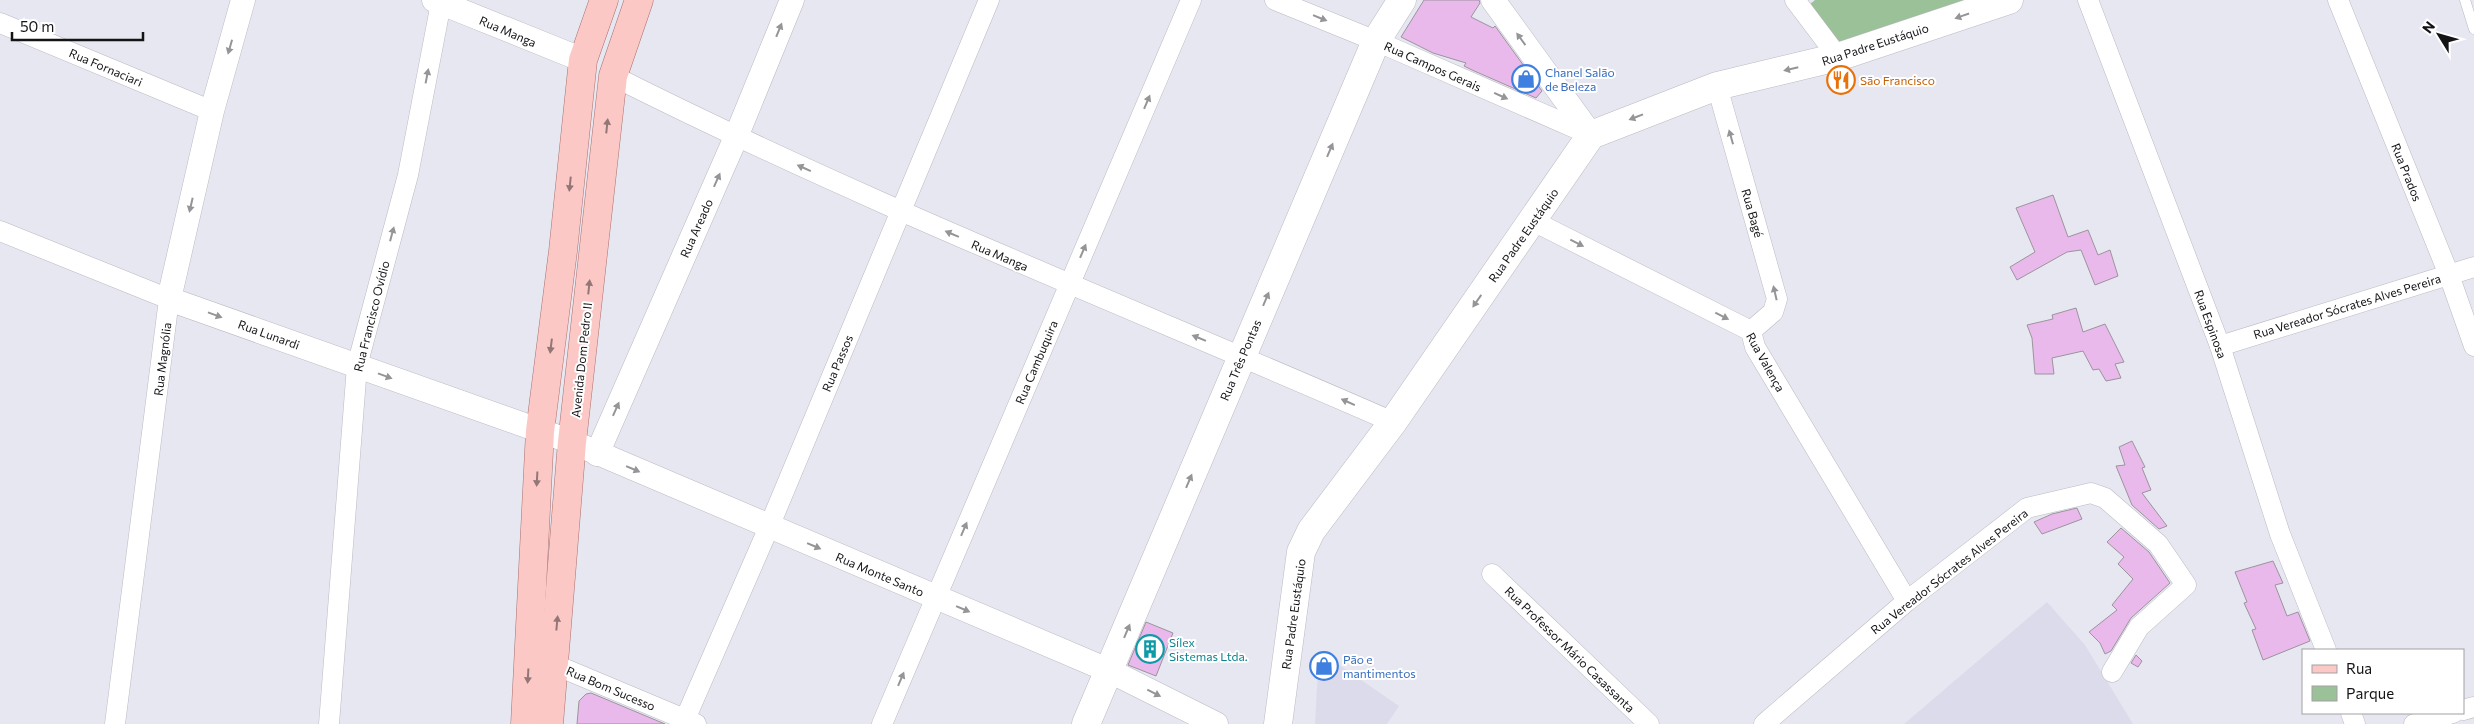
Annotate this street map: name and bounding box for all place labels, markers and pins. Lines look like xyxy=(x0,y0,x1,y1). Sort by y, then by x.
shop icon: Chanel Salão de Beleza xyxy=(1511,64,1541,94)
place label: Chanel Salão de Beleza xyxy=(1545,65,1615,93)
restaurant icon: São Francisco xyxy=(1826,65,1856,95)
place label: São Francisco xyxy=(1860,73,1935,87)
building icon: Sílex Sistemas Ltda. xyxy=(1135,634,1165,664)
place label: Sílex Sistemas Ltda. xyxy=(1169,635,1248,663)
shop icon: Pão e mantimentos xyxy=(1309,651,1339,681)
place label: Pão e mantimentos xyxy=(1343,652,1416,680)

